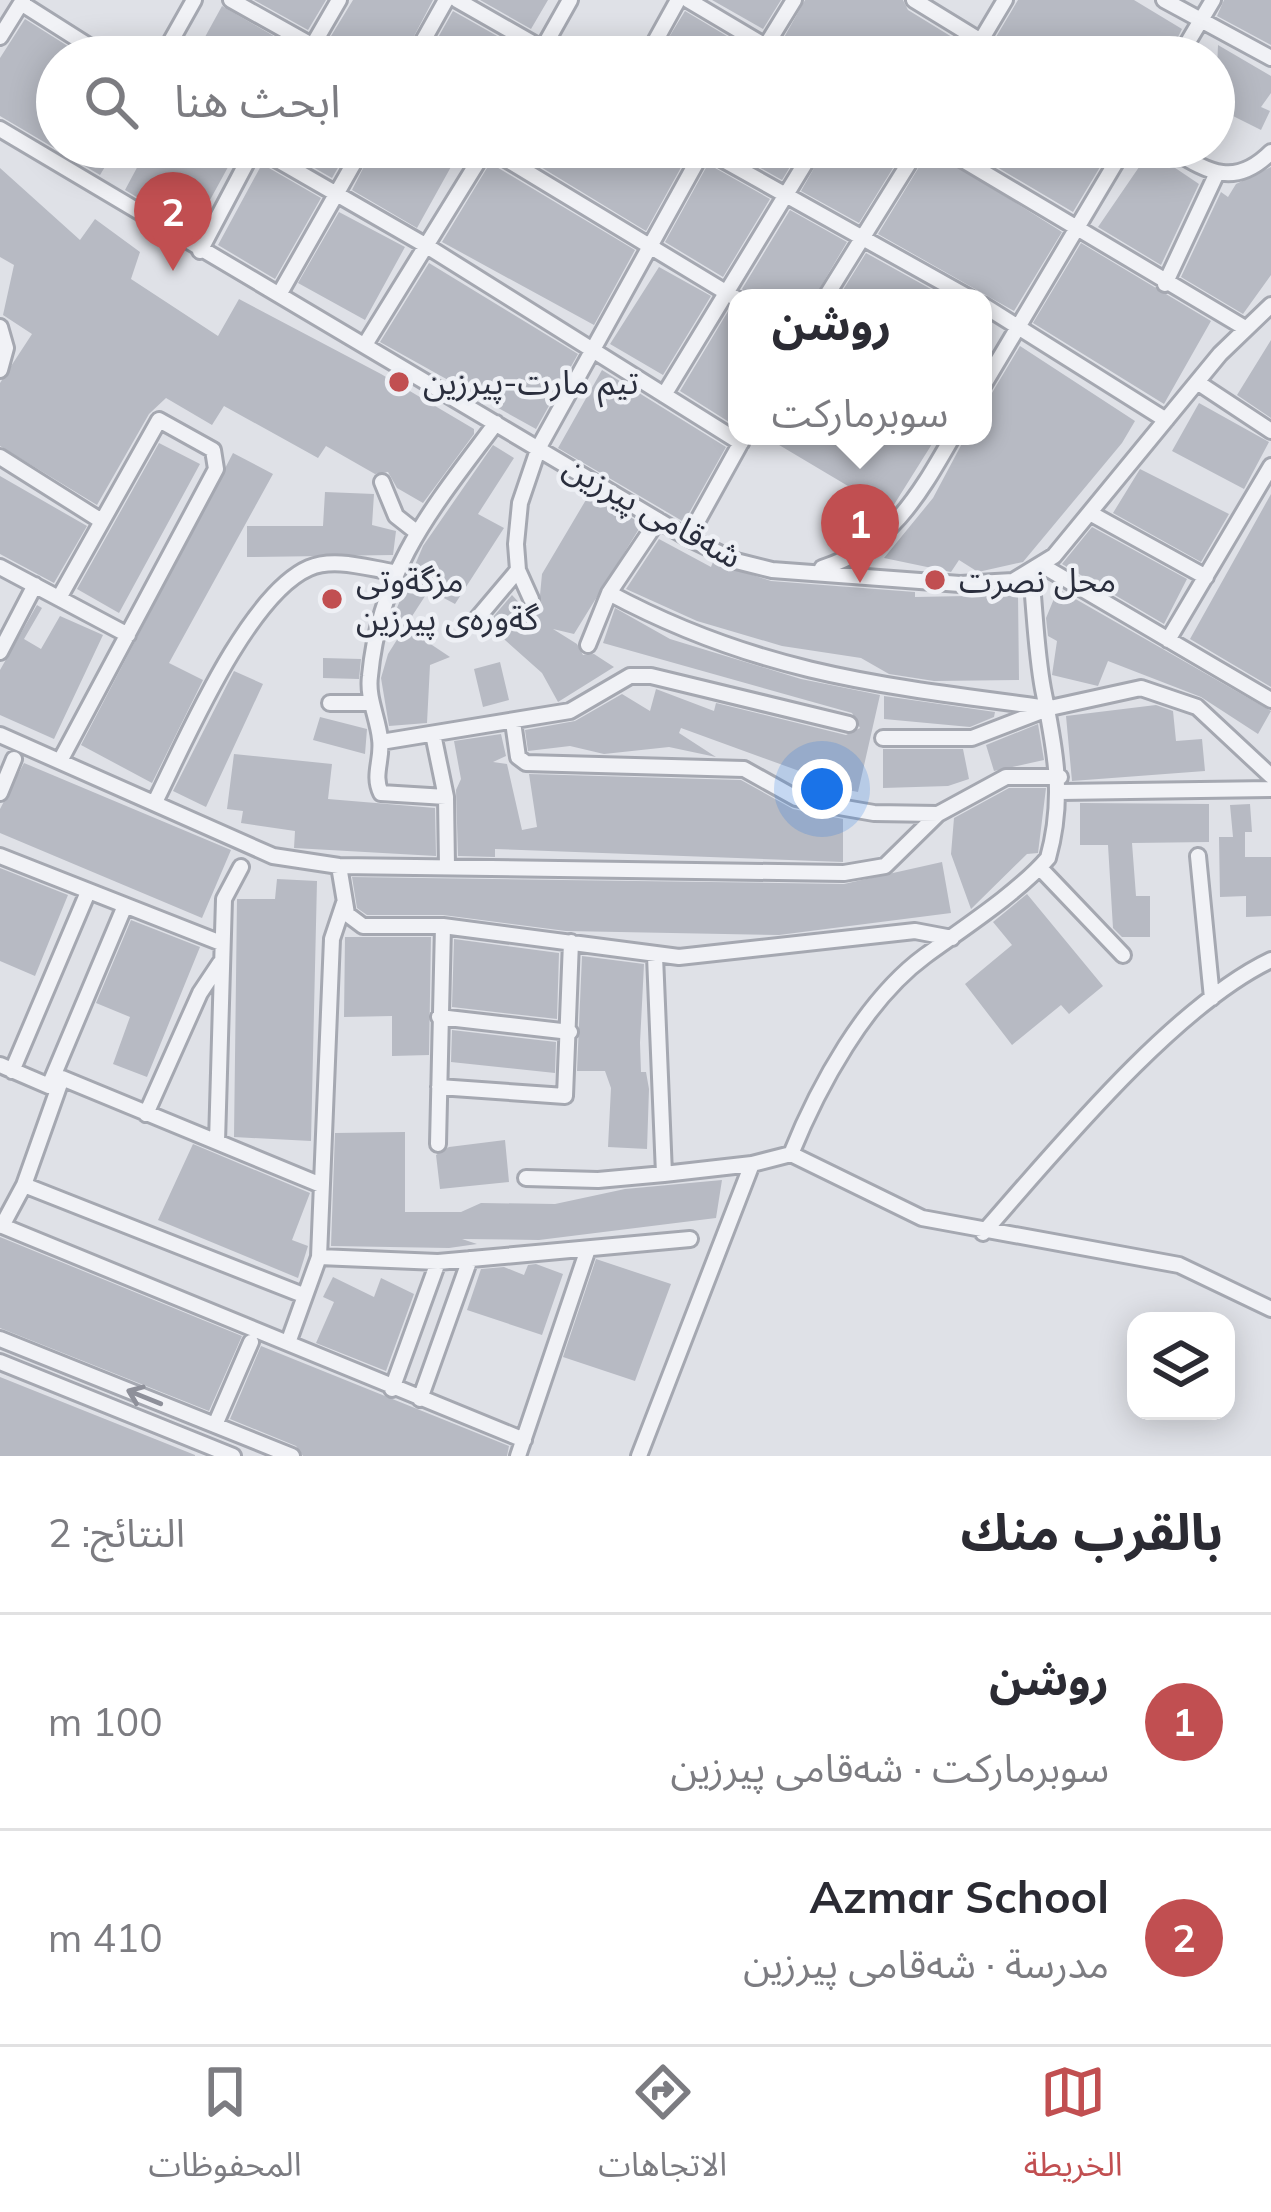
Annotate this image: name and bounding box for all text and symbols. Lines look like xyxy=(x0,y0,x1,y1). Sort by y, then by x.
search box xyxy=(36,36,1235,168)
icon: search xyxy=(78,69,144,135)
text: ابحث هنا xyxy=(174,72,341,128)
pin: 2 xyxy=(134,172,212,271)
popup xyxy=(728,289,992,445)
text: روشن xyxy=(772,295,891,351)
place label: تیم مارت-پیرزین xyxy=(423,361,639,408)
marker: تیم مارت-پیرزین xyxy=(386,369,412,395)
text: سوبرماركت xyxy=(772,388,948,437)
street label: شەقامی پیرزین xyxy=(556,445,749,578)
pin: 1 xyxy=(821,484,899,583)
place label: مزگةوتی گةورەی پیرزین xyxy=(356,559,539,640)
place label: محل نصرت xyxy=(959,559,1116,600)
marker: محل نصرت xyxy=(922,567,948,593)
marker: مزگةوتی گةورەی پیرزین xyxy=(319,586,345,612)
your location xyxy=(792,759,852,819)
map controls xyxy=(1127,1312,1235,1420)
button: layers xyxy=(1127,1312,1235,1420)
one-way arrow xyxy=(127,1385,164,1406)
text: بالقرب منك xyxy=(960,1499,1223,1563)
text: النتائج: 2 xyxy=(48,1508,185,1557)
text: روشن xyxy=(989,1650,1109,1706)
text: 100 m xyxy=(48,1697,163,1746)
text: 1 xyxy=(1172,1697,1196,1746)
text: سوبرماركت · شەقامی پیرزین xyxy=(670,1743,1109,1792)
text: Azmar School xyxy=(809,1868,1109,1924)
text: 410 m xyxy=(48,1913,163,1962)
text: 2 xyxy=(1172,1913,1196,1962)
text: مدرسة · شەقامی پیرزین xyxy=(743,1939,1109,1988)
tab: المحفوظات xyxy=(148,2059,302,2200)
tab: الاتجاهات xyxy=(598,2059,727,2200)
tab: الخريطة xyxy=(1024,2059,1123,2200)

